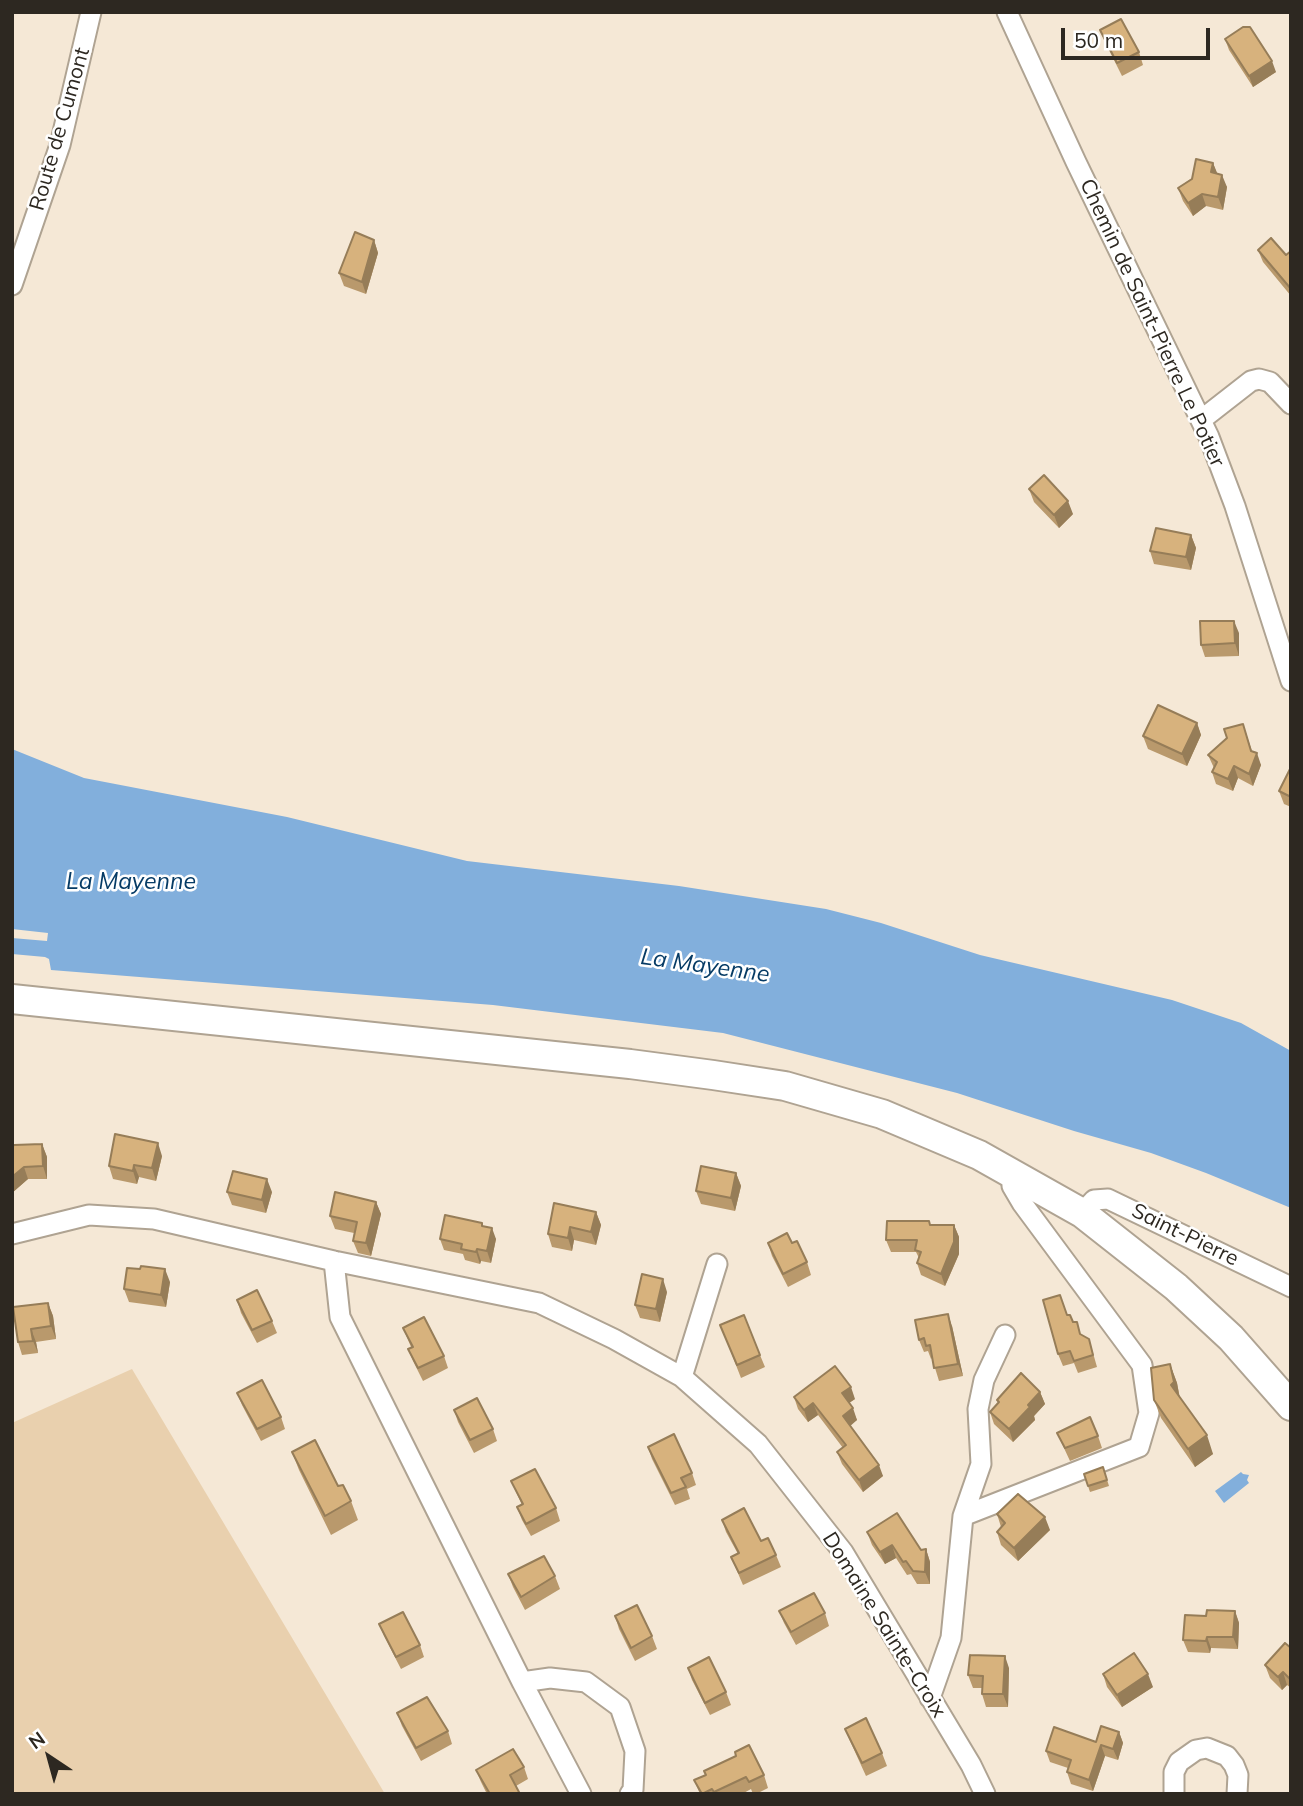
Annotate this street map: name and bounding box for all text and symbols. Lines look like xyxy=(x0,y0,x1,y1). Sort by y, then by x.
scale bar xyxy=(1065,14,1214,58)
text: 50 m xyxy=(1074,27,1123,53)
street label: Route de Cumont xyxy=(25,45,95,213)
street label: Chemin de Saint-Pierre Le Potier xyxy=(1074,175,1230,471)
water label: La Mayenne xyxy=(66,868,196,896)
water label: La Mayenne xyxy=(639,943,771,989)
street label: Saint-Pierre xyxy=(1127,1198,1243,1272)
street label: Domaine Sainte-Croix xyxy=(817,1528,951,1722)
north arrow xyxy=(14,1722,84,1792)
text: N xyxy=(24,1726,50,1754)

